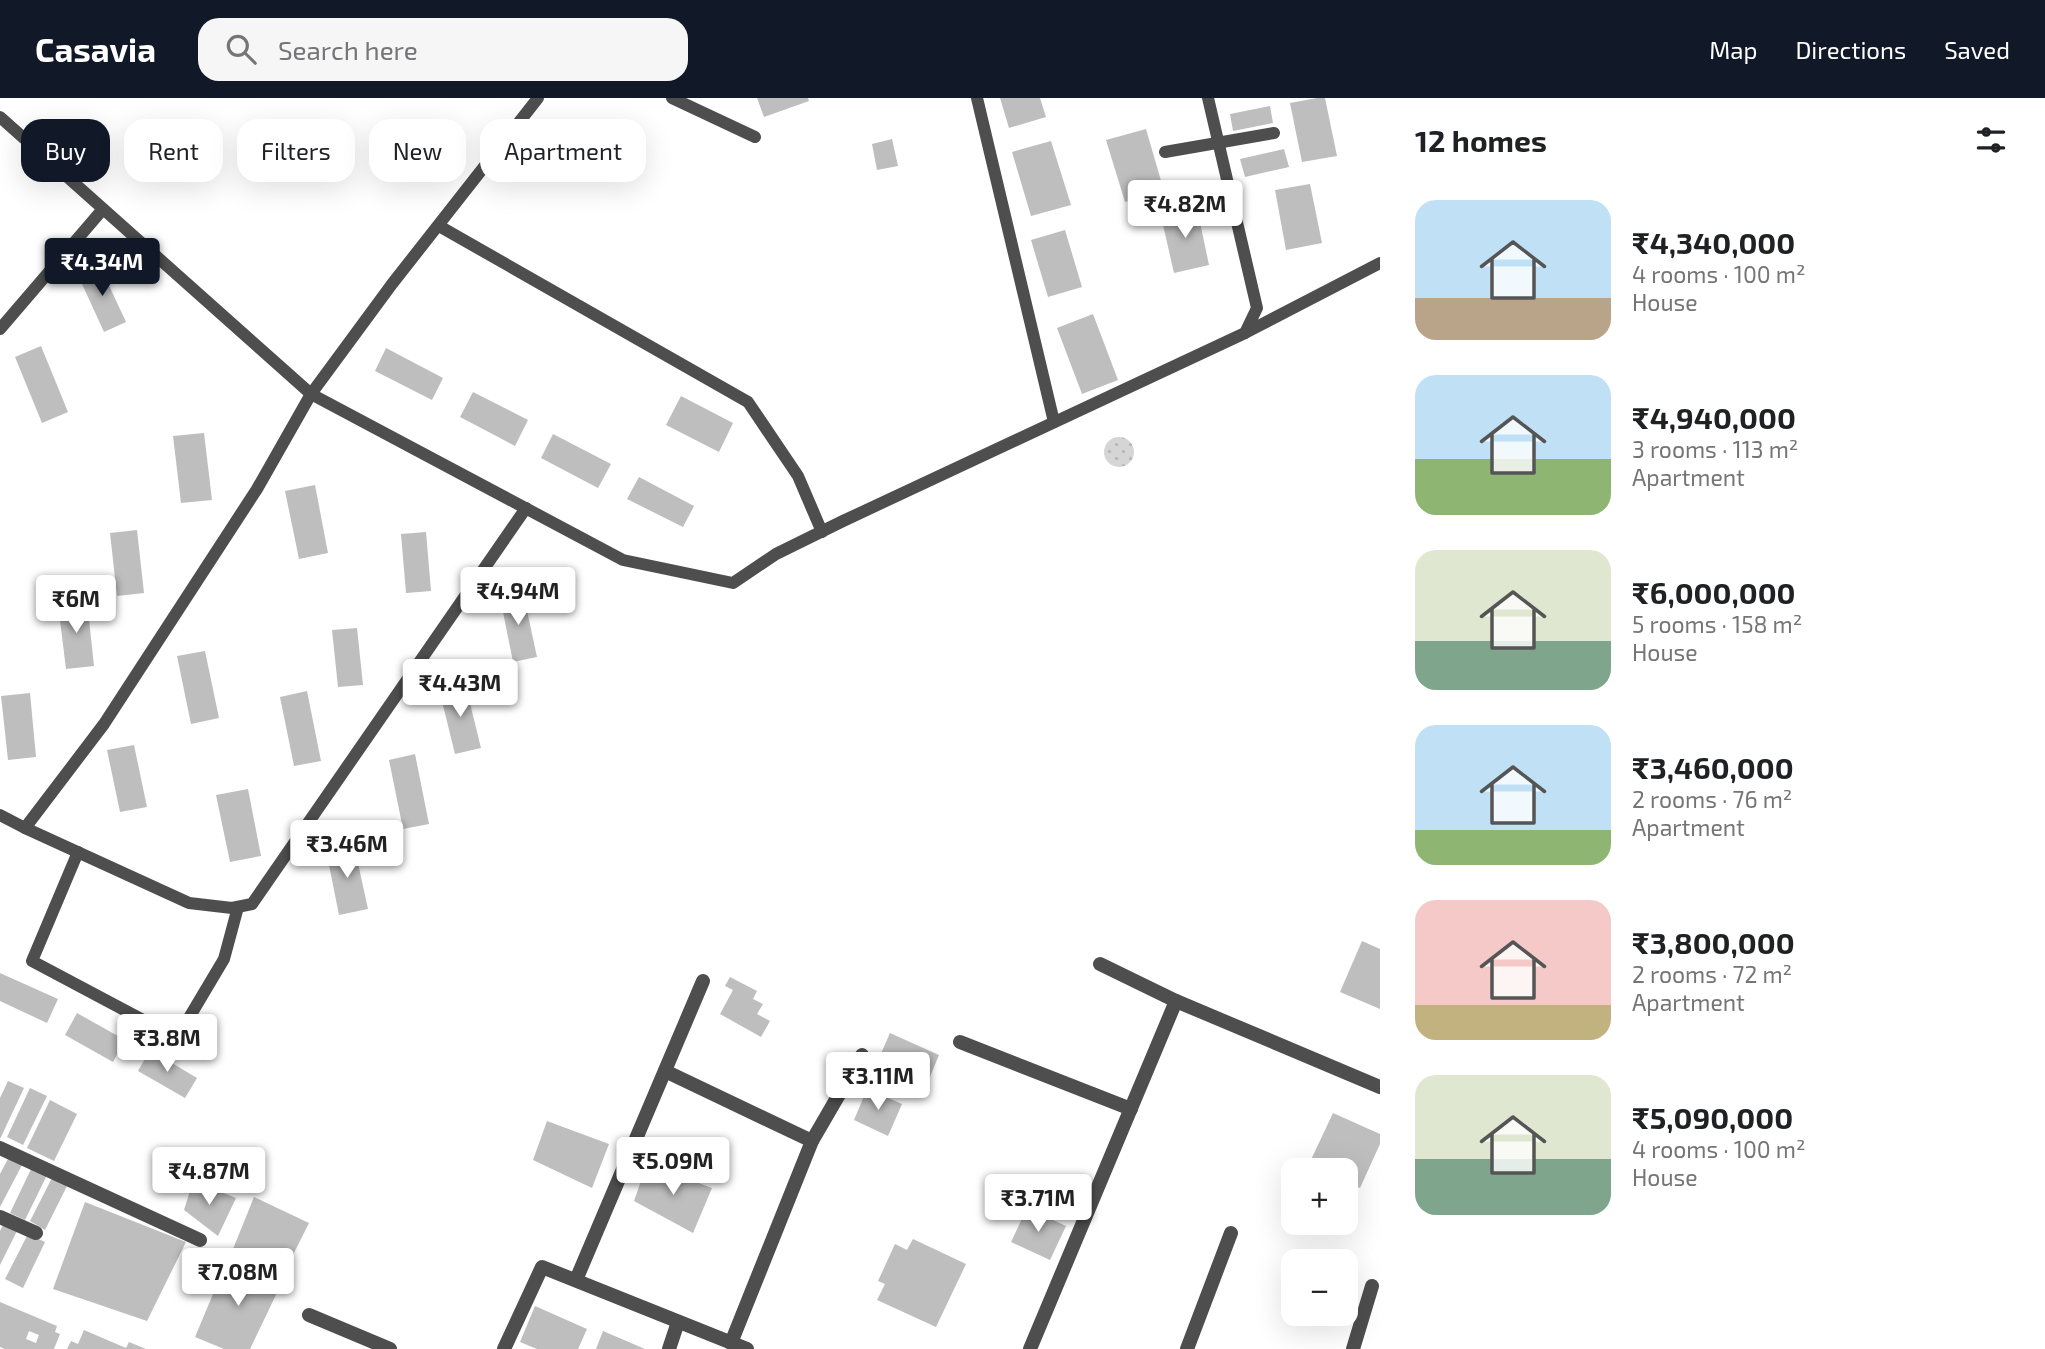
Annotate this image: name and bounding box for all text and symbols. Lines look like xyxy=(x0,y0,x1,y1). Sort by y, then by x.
search box xyxy=(198,18,688,81)
text: Casavia xyxy=(35,29,156,69)
icon: search xyxy=(222,30,260,68)
text: Search here xyxy=(278,34,418,65)
text: Map xyxy=(1709,35,1757,64)
text: Directions xyxy=(1795,35,1906,64)
text: Saved xyxy=(1944,35,2010,64)
chip: Buy xyxy=(21,119,110,182)
chip: Rent xyxy=(124,119,223,182)
chip: Filters xyxy=(237,119,355,182)
chip: New xyxy=(369,119,466,182)
chip: Apartment xyxy=(480,119,646,182)
icon: filters xyxy=(1972,121,2010,159)
text: 12 homes xyxy=(1415,122,1547,158)
pin: ₹4.82M xyxy=(1128,180,1242,240)
text: ₹4.82M xyxy=(1144,189,1226,217)
text: ₹4,340,000 xyxy=(1632,224,1795,260)
icon: home xyxy=(1471,228,1555,312)
pin: ₹4.34M xyxy=(45,238,159,298)
text: ₹4.34M xyxy=(61,247,143,275)
text: 4 rooms · 100 m² xyxy=(1632,260,1806,288)
text: House xyxy=(1632,288,1698,316)
text: ₹4,940,000 xyxy=(1632,399,1796,435)
icon: home xyxy=(1471,403,1555,487)
text: 3 rooms · 113 m² xyxy=(1632,435,1798,463)
text: Apartment xyxy=(1632,463,1745,491)
pin: ₹4.94M xyxy=(461,568,575,627)
text: ₹6,000,000 xyxy=(1632,574,1796,610)
pin: ₹6M xyxy=(42,575,110,635)
text: ₹4.94M xyxy=(476,576,560,604)
icon: home xyxy=(1471,578,1555,662)
text: ₹6M xyxy=(52,584,100,612)
text: 5 rooms · 158 m² xyxy=(1632,610,1802,638)
text: House xyxy=(1632,638,1698,666)
pin: ₹4.43M xyxy=(403,660,517,719)
text: ₹4.43M xyxy=(419,668,501,696)
text: ₹3,460,000 xyxy=(1632,749,1794,785)
icon: home xyxy=(1471,753,1555,837)
text: 2 rooms · 76 m² xyxy=(1632,785,1792,813)
text: Apartment xyxy=(1632,813,1745,841)
pin: ₹3.46M xyxy=(290,820,404,880)
text: ₹3.46M xyxy=(306,829,388,857)
text: ₹3,800,000 xyxy=(1632,924,1795,960)
icon: home xyxy=(1471,928,1555,1012)
text: 2 rooms · 72 m² xyxy=(1632,960,1792,988)
text: Apartment xyxy=(1632,988,1745,1016)
pin: ₹3.8M xyxy=(118,1014,216,1074)
text: ₹3.8M xyxy=(133,1023,201,1051)
pin: ₹3.11M xyxy=(821,1052,935,1112)
text: ₹3.11M xyxy=(842,1061,914,1089)
text: ₹5,090,000 xyxy=(1632,1099,1793,1135)
icon: home xyxy=(1471,1103,1555,1187)
text: 4 rooms · 100 m² xyxy=(1632,1135,1806,1163)
pin: ₹5.09M xyxy=(616,1138,730,1197)
text: ₹5.09M xyxy=(632,1146,714,1174)
pin: ₹4.87M xyxy=(152,1148,266,1207)
text: ₹4.87M xyxy=(168,1156,250,1184)
map controls xyxy=(1281,1158,1358,1326)
button: + xyxy=(1281,1158,1358,1235)
text: House xyxy=(1632,1163,1698,1191)
pin: ₹3.71M xyxy=(981,1174,1095,1234)
text: ₹3.71M xyxy=(1001,1183,1075,1211)
pin: ₹7.08M xyxy=(181,1248,295,1308)
button: − xyxy=(1281,1249,1358,1326)
text: ₹7.08M xyxy=(198,1257,278,1285)

